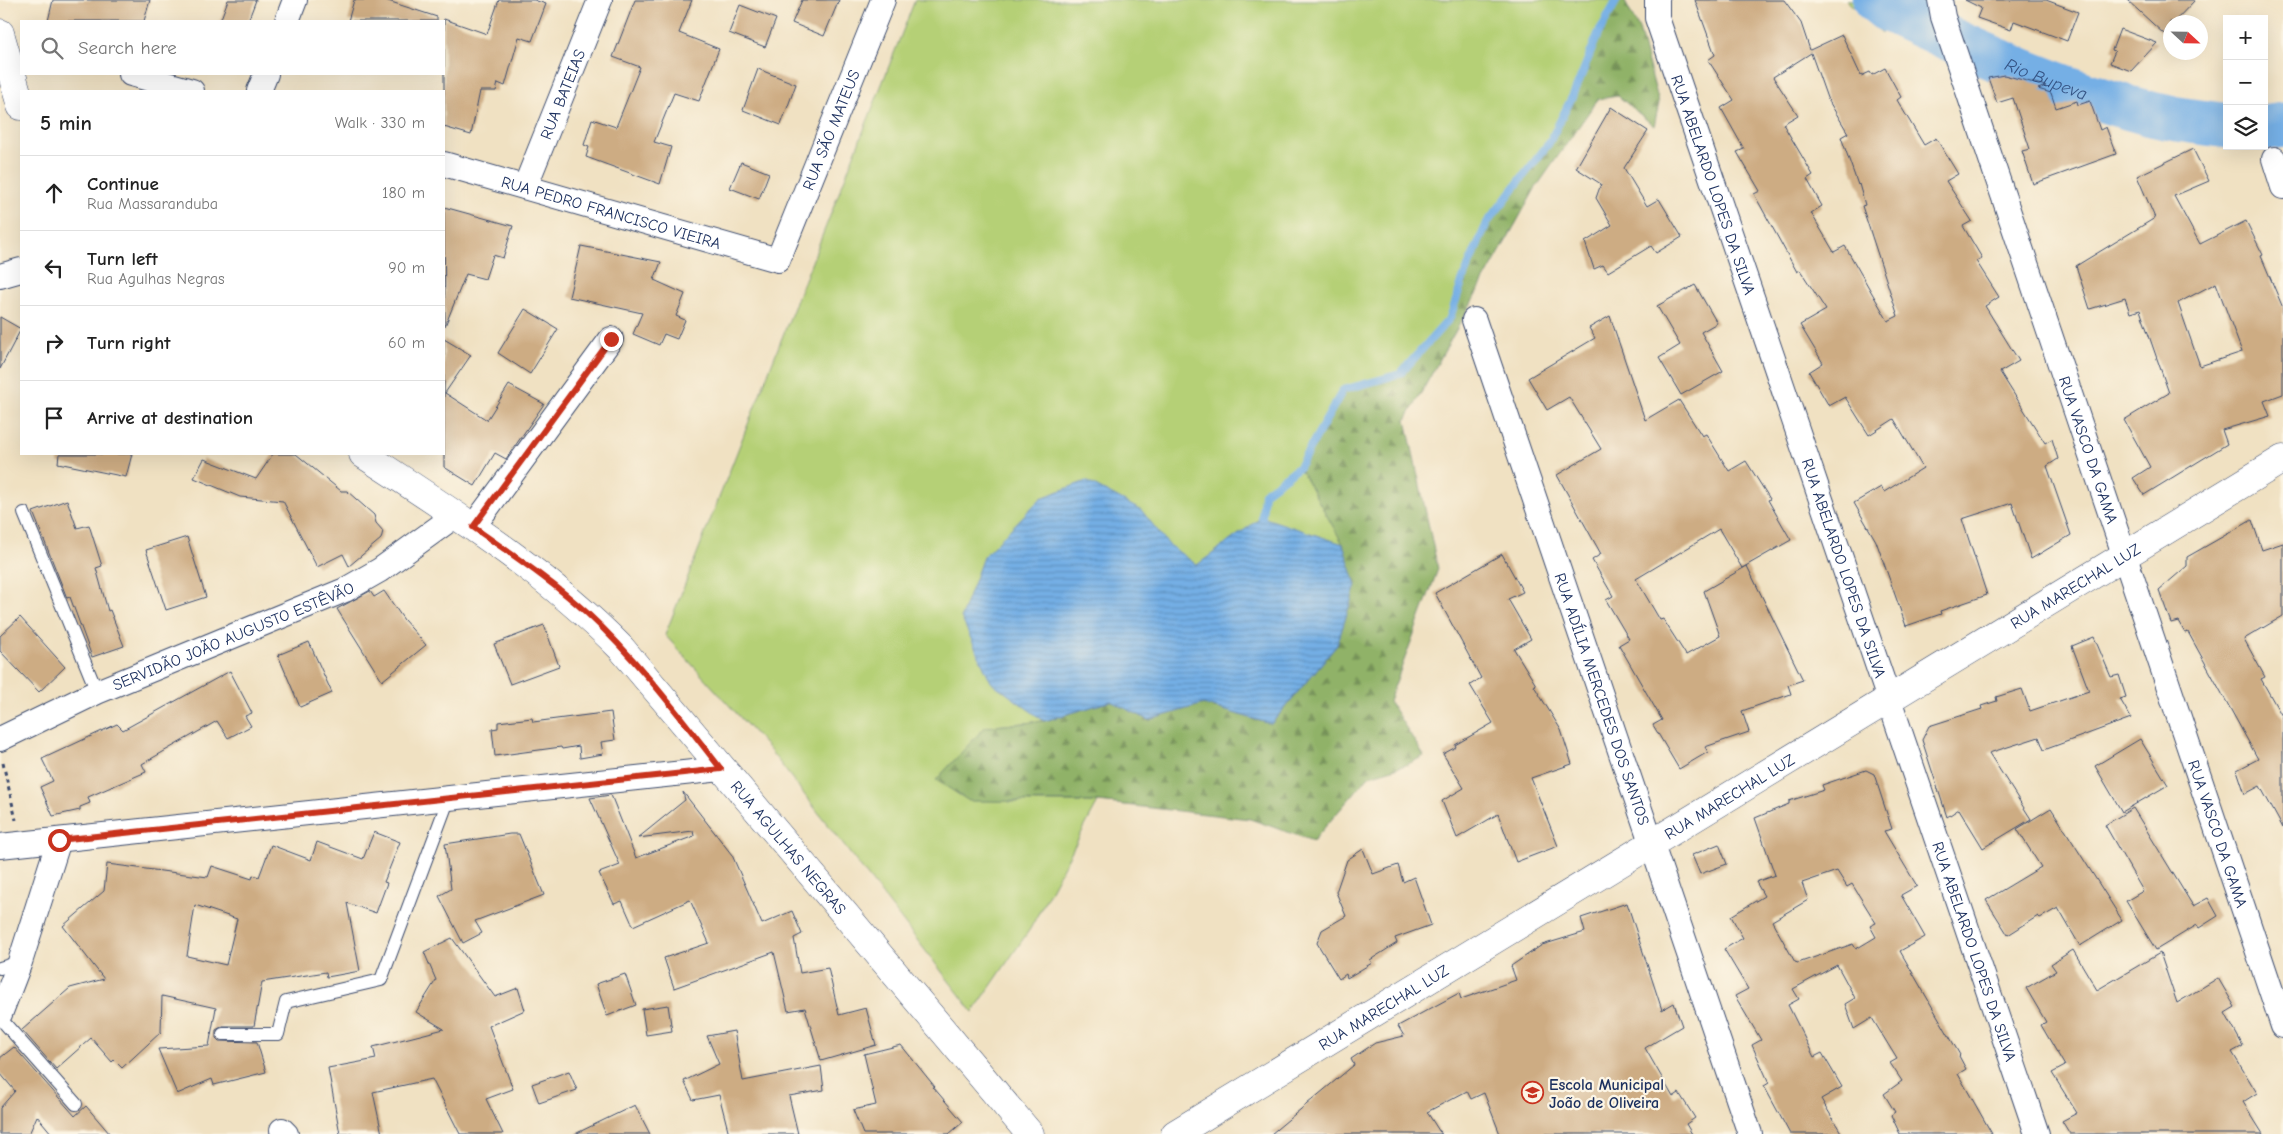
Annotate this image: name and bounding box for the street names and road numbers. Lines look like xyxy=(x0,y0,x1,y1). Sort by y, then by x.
street label: RUA BATEIAS xyxy=(537,47,589,142)
street label: RUA SÃO MATEUS xyxy=(799,67,864,193)
street label: RUA ABELARDO LOPES DA SILVA xyxy=(1667,73,1758,297)
street label: RUA PEDRO FRANCISCO VIEIRA xyxy=(499,173,723,253)
street label: RUA VASCO DA GAMA xyxy=(2055,374,2121,526)
street label: RUA ABELARDO LOPES DA SILVA xyxy=(1798,456,1889,680)
street label: RUA MARECHAL LUZ xyxy=(2007,540,2144,633)
street label: RUA ADÍLIA MERCEDES DOS SANTOS xyxy=(1550,571,1653,828)
street label: SERVIDÃO JOÃO AUGUSTO ESTÊVÃO xyxy=(110,579,358,695)
street label: RUA MARECHAL LUZ xyxy=(1662,751,1798,844)
street label: RUA VASCO DA GAMA xyxy=(2184,758,2250,910)
street label: RUA AGULHAS NEGRAS xyxy=(727,778,849,919)
street label: RUA ABELARDO LOPES DA SILVA xyxy=(1928,840,2020,1064)
street label: RUA MARECHAL LUZ xyxy=(1316,962,1452,1054)

